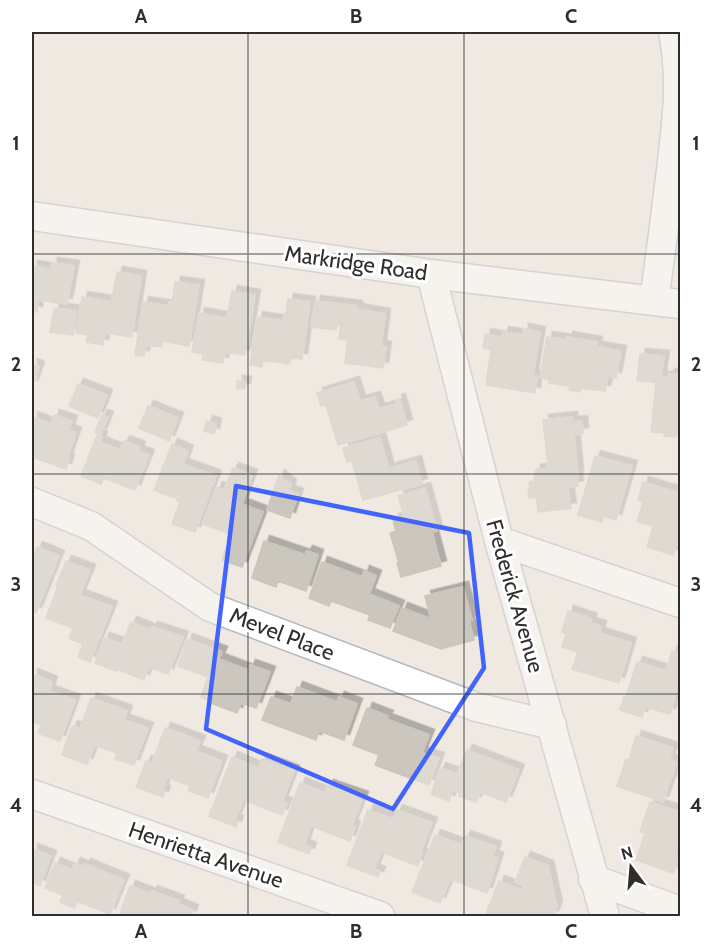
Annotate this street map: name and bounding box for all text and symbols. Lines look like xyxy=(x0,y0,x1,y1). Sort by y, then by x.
text: A xyxy=(135,4,148,28)
text: B xyxy=(350,4,362,28)
text: C xyxy=(565,4,577,28)
text: 1 xyxy=(12,131,20,155)
text: 1 xyxy=(692,131,700,155)
street label: Markridge Road xyxy=(283,240,429,286)
text: 2 xyxy=(11,352,21,376)
text: 2 xyxy=(691,352,701,376)
street label: Frederick Avenue xyxy=(480,516,550,676)
text: 3 xyxy=(11,572,21,596)
text: 3 xyxy=(691,572,701,596)
street label: Mevel Place xyxy=(226,602,338,666)
text: 4 xyxy=(10,793,22,817)
text: 4 xyxy=(690,793,702,817)
street label: Henrietta Avenue xyxy=(125,816,287,894)
north arrow xyxy=(601,837,661,897)
text: N xyxy=(619,842,635,864)
text: A xyxy=(135,919,148,943)
text: B xyxy=(350,919,362,943)
text: C xyxy=(565,919,577,943)

